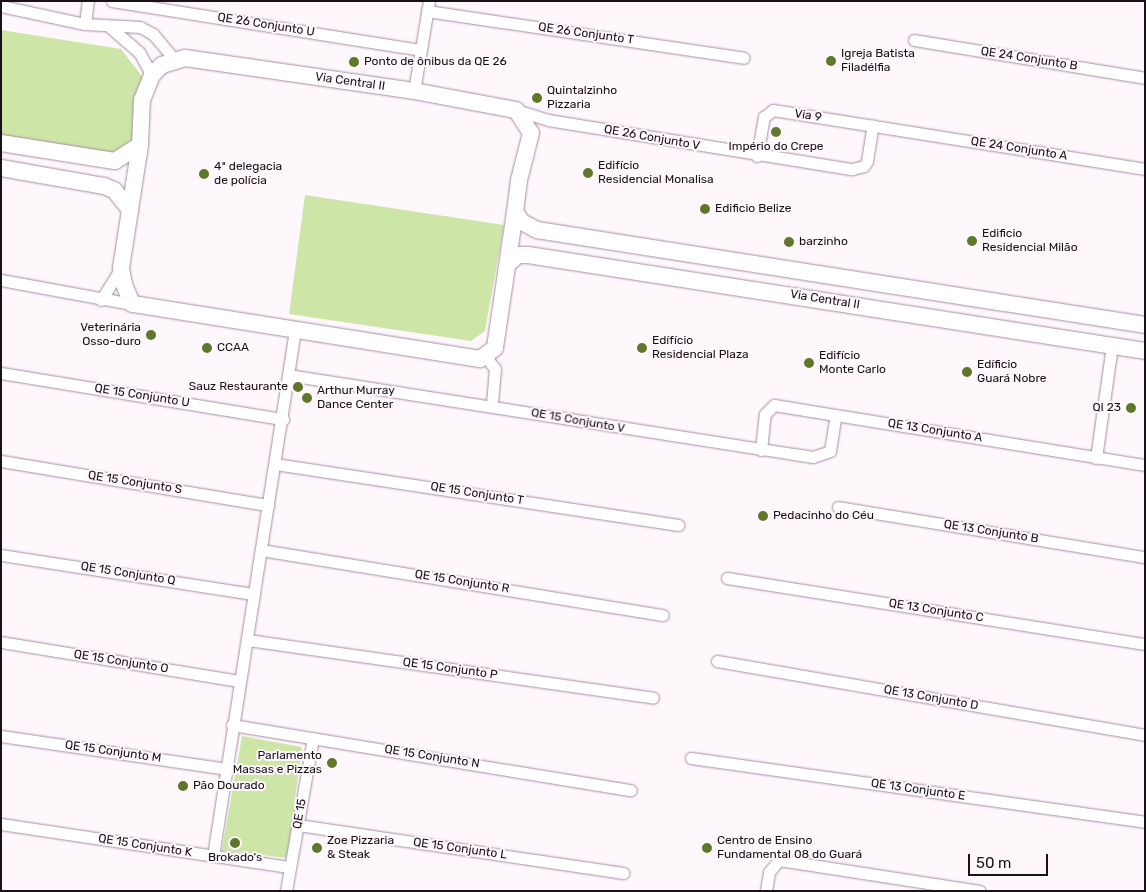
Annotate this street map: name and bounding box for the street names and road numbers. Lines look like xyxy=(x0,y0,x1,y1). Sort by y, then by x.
street label: QE 26 Conjunto U xyxy=(216,10,316,40)
street label: QE 26 Conjunto T xyxy=(537,20,635,48)
street label: QE 24 Conjunto B xyxy=(980,44,1078,74)
street label: Via Central II xyxy=(314,70,386,94)
street label: Via 9 xyxy=(793,107,823,125)
street label: QE 26 Conjunto V xyxy=(603,122,701,154)
street label: QE 24 Conjunto A xyxy=(970,134,1068,164)
street label: Via Central II xyxy=(789,287,861,313)
street label: QE 15 Conjunto U xyxy=(93,381,191,411)
street label: QE 15 Conjunto V xyxy=(530,406,626,436)
street label: QE 13 Conjunto A xyxy=(887,416,983,446)
street label: QE 15 Conjunto S xyxy=(87,468,183,498)
street label: QE 15 Conjunto T xyxy=(429,479,525,509)
street label: QE 13 Conjunto B xyxy=(943,517,1039,547)
street label: QE 15 Conjunto Q xyxy=(80,559,176,589)
street label: QE 15 Conjunto R xyxy=(414,567,510,597)
street label: QE 13 Conjunto C xyxy=(888,596,984,626)
street label: QE 15 Conjunto O xyxy=(73,647,169,677)
street label: QE 15 Conjunto P xyxy=(402,655,498,683)
street label: QE 13 Conjunto D xyxy=(882,683,980,713)
street label: QE 15 Conjunto M xyxy=(64,738,162,766)
street label: QE 15 Conjunto N xyxy=(383,742,481,772)
street label: QE 13 Conjunto E xyxy=(870,776,966,804)
street label: QE 15 xyxy=(290,798,310,830)
street label: QE 15 Conjunto K xyxy=(97,831,193,861)
street label: QE 15 Conjunto L xyxy=(412,835,508,863)

